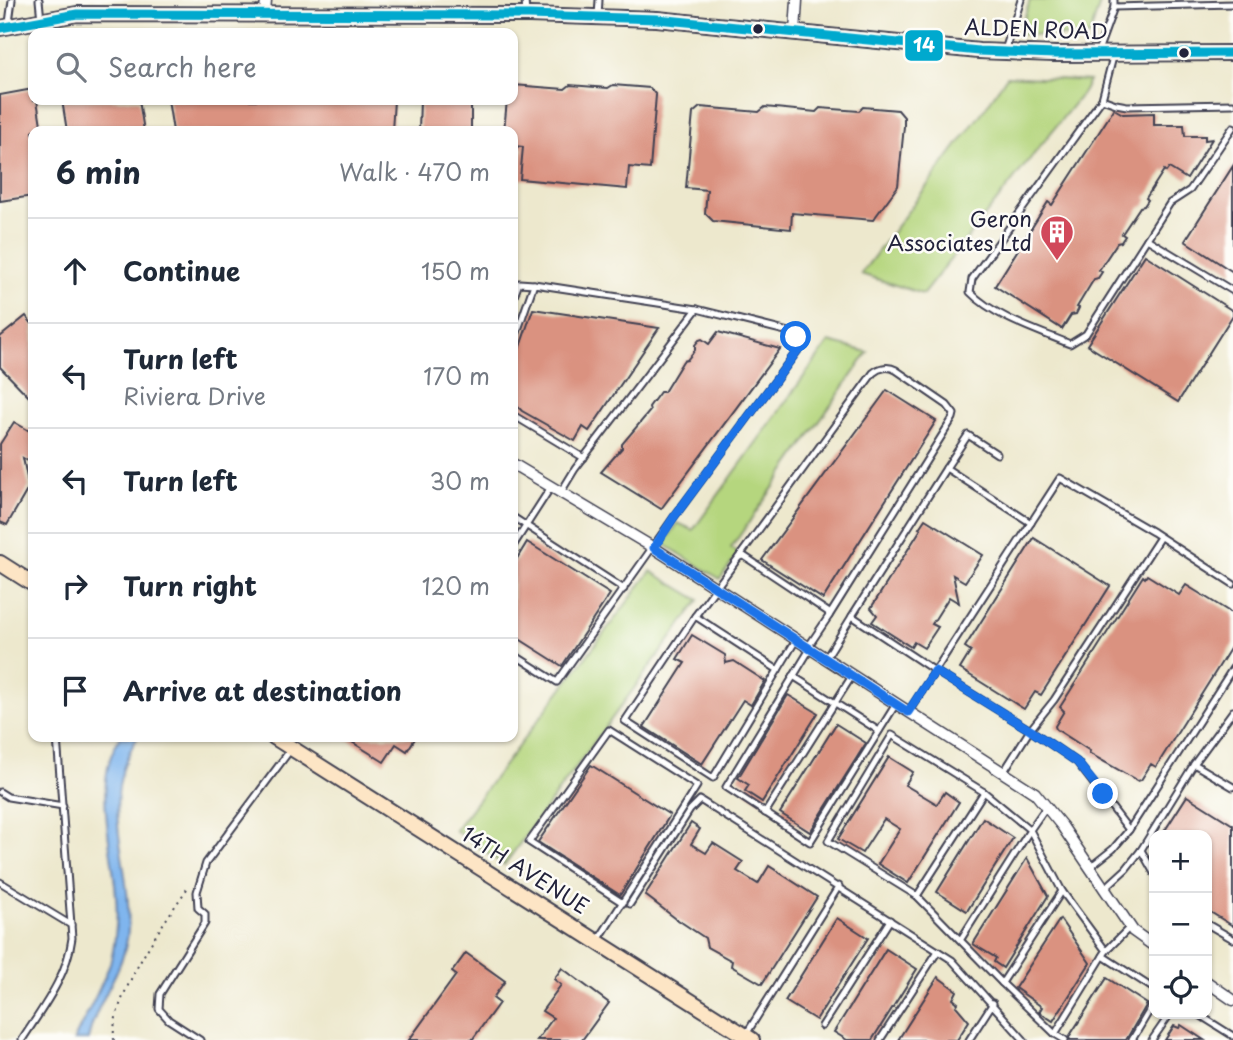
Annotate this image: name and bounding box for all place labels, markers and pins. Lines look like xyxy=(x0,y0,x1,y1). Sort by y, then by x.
unlabelled marker xyxy=(751,22,765,36)
unlabelled marker xyxy=(1177,46,1191,60)
place label: Geron Associates Ltd xyxy=(887,202,1032,258)
building icon: Geron Associates Ltd xyxy=(1038,213,1076,262)

